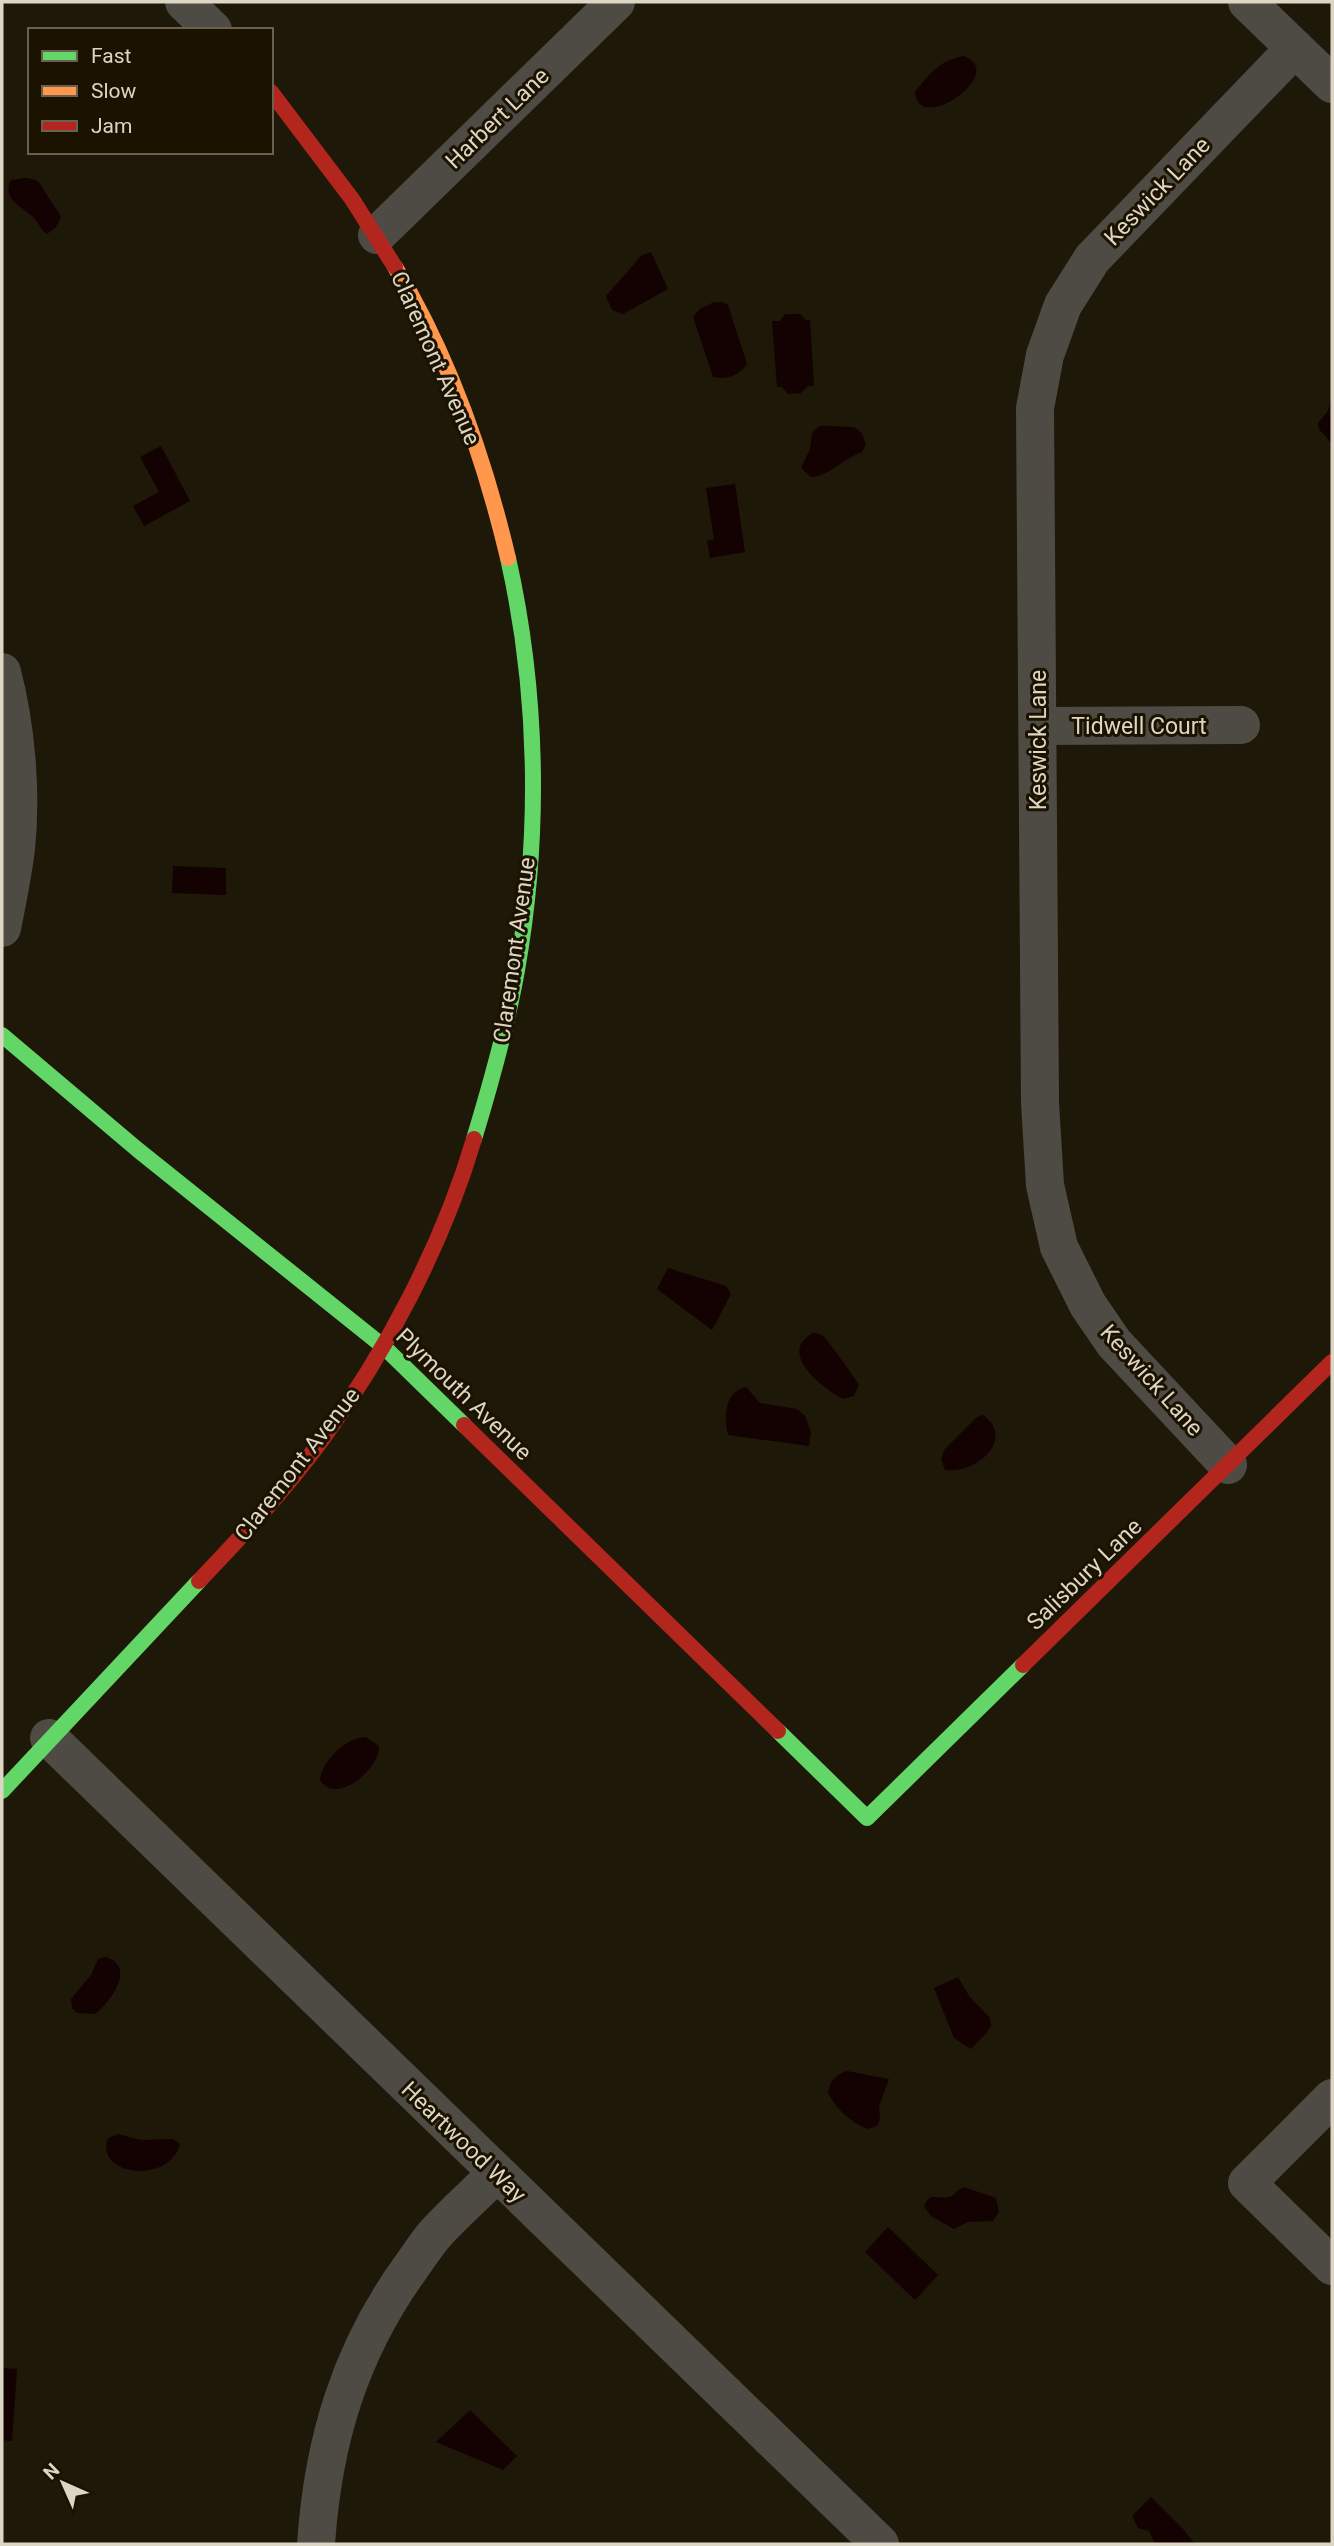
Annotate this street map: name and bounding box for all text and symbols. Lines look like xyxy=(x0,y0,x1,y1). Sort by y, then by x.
legend xyxy=(28,28,273,154)
text: Fast xyxy=(91,44,132,68)
street label: Harbert Lane xyxy=(440,62,555,174)
text: Slow xyxy=(91,79,137,103)
text: Jam xyxy=(91,114,132,138)
street label: Keswick Lane xyxy=(1099,132,1216,251)
street label: Claremont Avenue xyxy=(385,267,486,449)
street label: Keswick Lane xyxy=(1025,670,1052,810)
street label: Tidwell Court xyxy=(1071,713,1207,740)
street label: Claremont Avenue xyxy=(488,855,541,1045)
street label: Keswick Lane xyxy=(1095,1319,1209,1441)
street label: Plymouth Avenue xyxy=(390,1323,537,1466)
street label: Claremont Avenue xyxy=(229,1382,366,1546)
street label: Salisbury Lane xyxy=(1021,1513,1147,1636)
street label: Heartwood Way xyxy=(396,2076,532,2209)
north arrow xyxy=(28,2448,98,2518)
text: N xyxy=(38,2458,64,2484)

